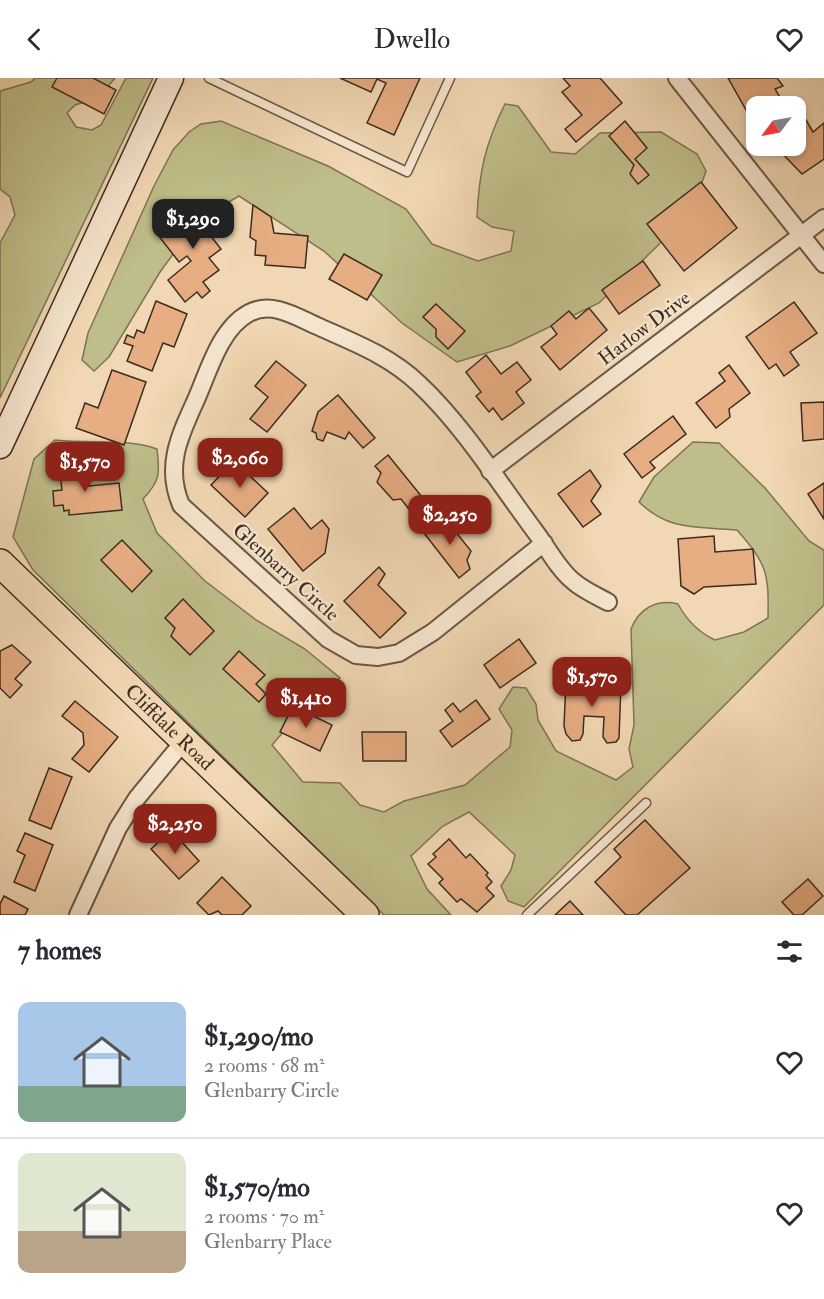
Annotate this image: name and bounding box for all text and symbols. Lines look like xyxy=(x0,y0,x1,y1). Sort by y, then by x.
icon: back xyxy=(18,23,51,56)
text: Dwello xyxy=(374,23,450,56)
icon: heart xyxy=(773,23,806,56)
north arrow xyxy=(746,96,806,156)
map controls xyxy=(746,96,806,156)
pin: $1,290 xyxy=(144,199,242,250)
text: $1,290 xyxy=(166,206,220,231)
street label: Harlow Drive xyxy=(593,285,695,371)
pin: $2,060 xyxy=(191,438,289,489)
pin: $1,570 xyxy=(36,442,134,493)
text: $2,060 xyxy=(212,445,268,470)
text: $1,570 xyxy=(59,449,111,474)
pin: $2,250 xyxy=(401,495,499,546)
text: $2,250 xyxy=(422,502,478,527)
street label: Glenbarry Circle xyxy=(227,518,345,626)
pin: $1,570 xyxy=(543,657,641,708)
text: $1,570 xyxy=(566,664,618,689)
street label: Cliffdale Road xyxy=(120,678,220,776)
pin: $1,410 xyxy=(257,678,355,729)
text: $1,410 xyxy=(280,685,332,710)
pin: $2,250 xyxy=(126,804,224,855)
text: $2,250 xyxy=(147,811,203,836)
text: 7 homes xyxy=(18,935,101,967)
icon: filters xyxy=(773,935,806,968)
text: $1,290/mo xyxy=(204,1021,313,1053)
icon: home xyxy=(66,1026,138,1098)
icon: heart xyxy=(773,1046,806,1079)
text: 2 rooms · 68 m² xyxy=(204,1053,325,1078)
text: Glenbarry Circle xyxy=(204,1078,339,1103)
text: $1,570/mo xyxy=(204,1172,310,1204)
icon: home xyxy=(66,1177,138,1249)
icon: heart xyxy=(773,1197,806,1230)
text: 2 rooms · 70 m² xyxy=(204,1204,324,1229)
text: Glenbarry Place xyxy=(204,1229,332,1254)

